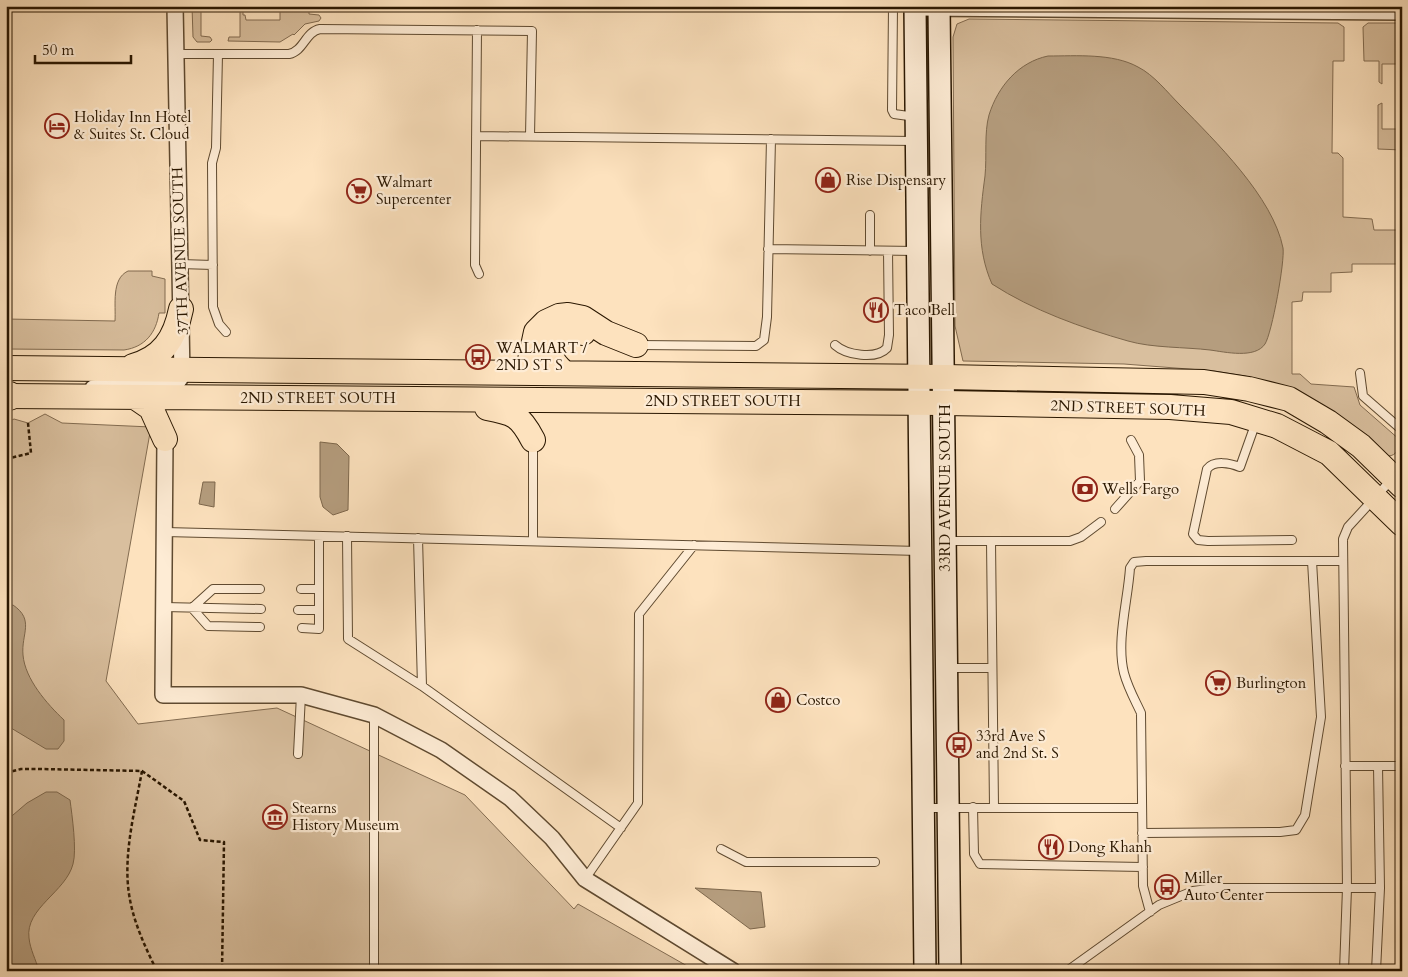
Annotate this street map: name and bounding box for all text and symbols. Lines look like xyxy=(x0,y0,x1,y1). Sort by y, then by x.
scale bar xyxy=(35,32,131,64)
text: 50 m xyxy=(42,40,74,60)
place label: Holiday Inn Hotel & Suites St. Cloud xyxy=(74,107,191,144)
hotel icon: Holiday Inn Hotel & Suites St. Cloud xyxy=(44,113,70,139)
street label: 37TH AVENUE SOUTH xyxy=(167,166,193,336)
shop icon: Rise Dispensary xyxy=(815,167,841,193)
place label: Rise Dispensary xyxy=(846,170,946,190)
place label: Walmart Supercenter xyxy=(375,172,452,209)
supermarket icon: Walmart Supercenter xyxy=(346,178,372,204)
restaurant icon: Taco Bell xyxy=(863,297,889,323)
place label: Taco Bell xyxy=(894,300,955,320)
place label: WALMART / 2ND ST S xyxy=(495,338,588,375)
bus stop icon: WALMART / 2ND ST S xyxy=(465,344,491,370)
street label: 2ND STREET SOUTH xyxy=(240,388,396,408)
street label: 2ND STREET SOUTH xyxy=(645,391,801,411)
street label: 2ND STREET SOUTH xyxy=(1050,395,1206,421)
street label: 33RD AVENUE SOUTH xyxy=(935,404,955,572)
bank icon: Wells Fargo xyxy=(1072,476,1098,502)
place label: Wells Fargo xyxy=(1101,479,1179,499)
supermarket icon: Burlington xyxy=(1205,670,1231,696)
place label: Burlington xyxy=(1236,673,1307,693)
shop icon: Costco xyxy=(765,687,791,713)
place label: Costco xyxy=(796,690,840,710)
place label: 33rd Ave S and 2nd St. S xyxy=(976,726,1059,763)
bus stop icon: 33rd Ave S and 2nd St. S xyxy=(946,732,972,758)
place label: Stearns History Museum xyxy=(292,798,399,835)
museum icon: Stearns History Museum xyxy=(262,804,288,830)
restaurant icon: Dong Khanh xyxy=(1038,834,1064,860)
place label: Dong Khanh xyxy=(1068,837,1153,857)
place label: Miller Auto Center xyxy=(1184,868,1264,905)
bus stop icon: Miller Auto Center xyxy=(1154,874,1180,900)

